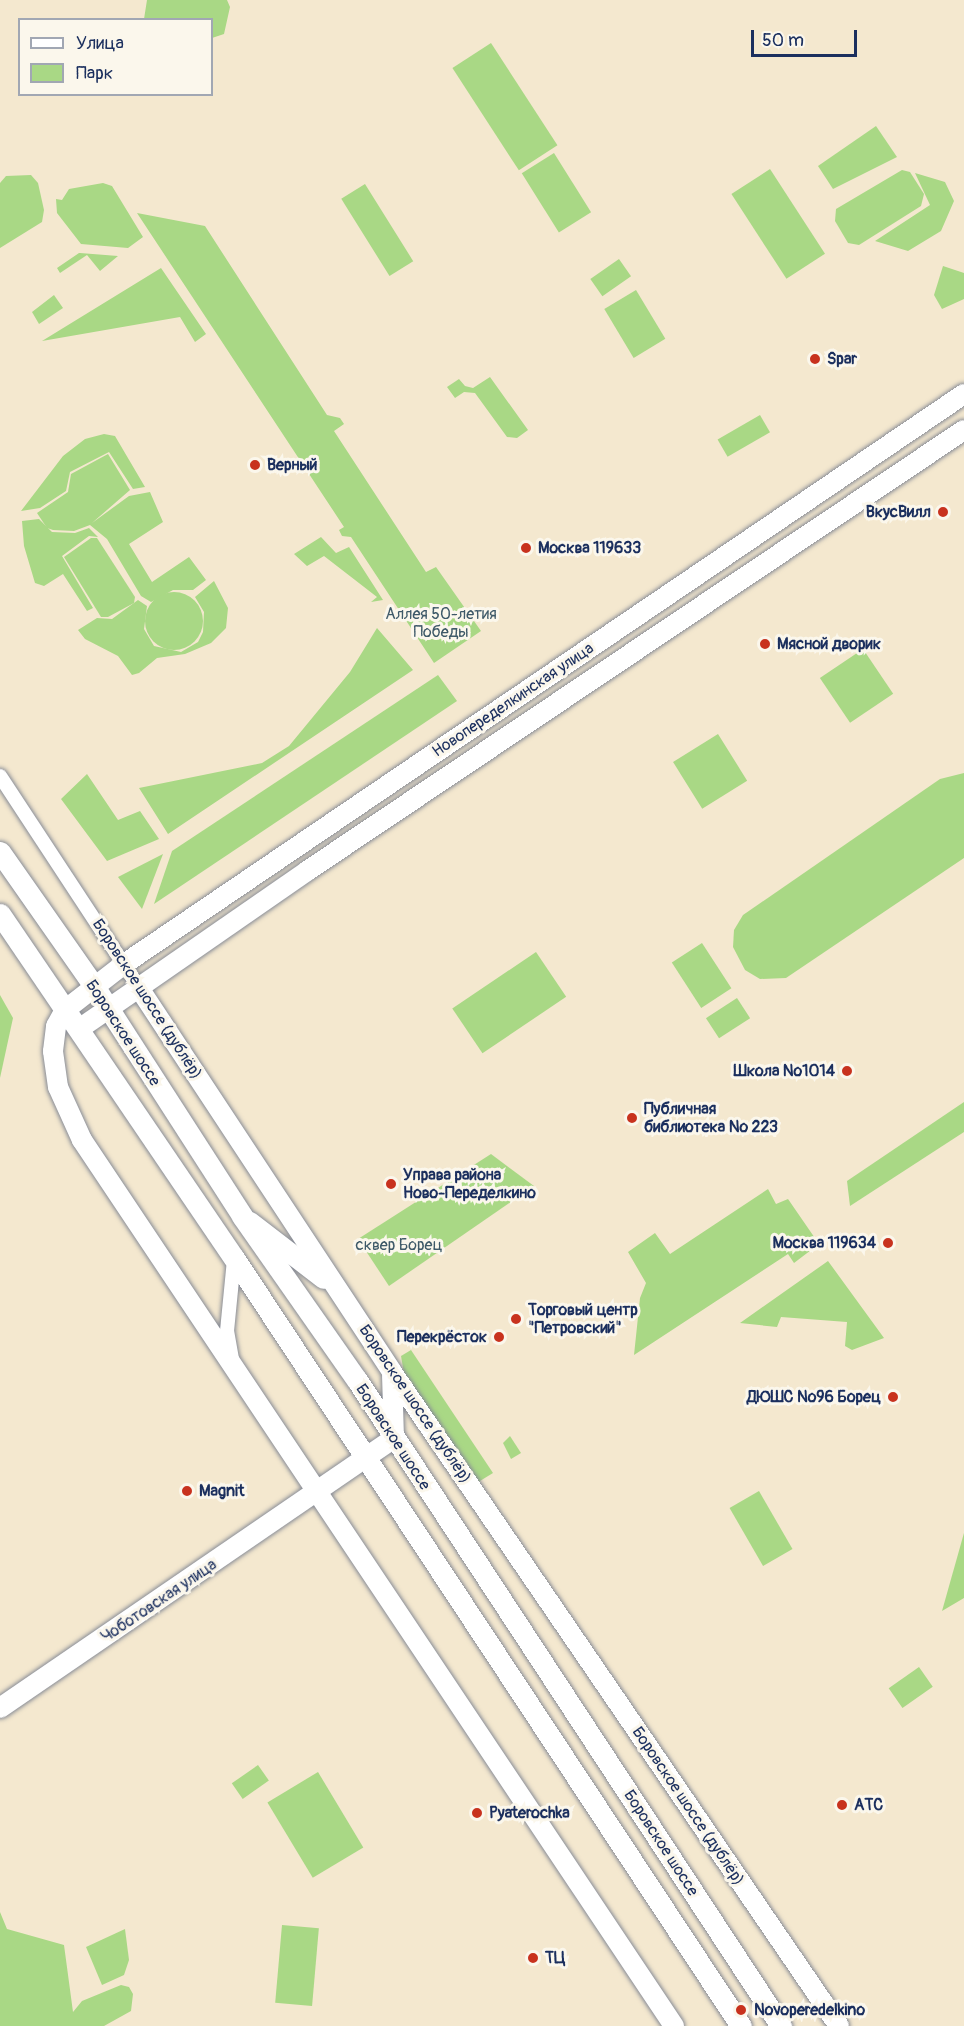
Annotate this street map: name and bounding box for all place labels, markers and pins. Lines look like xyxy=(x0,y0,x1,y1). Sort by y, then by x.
place label: Spar xyxy=(827,349,857,369)
marker: Spar xyxy=(808,352,822,366)
place label: Верный xyxy=(267,455,317,475)
marker: Верный xyxy=(248,458,262,472)
place label: ВкусВилл xyxy=(866,502,931,522)
marker: ВкусВилл xyxy=(936,505,950,519)
place label: Москва 119633 xyxy=(538,538,641,558)
marker: Москва 119633 xyxy=(519,541,533,555)
place label: Мясной дворик xyxy=(777,634,881,654)
marker: Мясной дворик xyxy=(758,637,772,651)
place label: Школа №1014 xyxy=(734,1061,835,1081)
marker: Школа №1014 xyxy=(840,1064,854,1078)
place label: Публичная библиотека № 223 xyxy=(644,1099,778,1137)
marker: Публичная библиотека № 223 xyxy=(625,1111,639,1125)
place label: Управа района Ново-Переделкино xyxy=(403,1165,536,1203)
marker: Управа района Ново-Переделкино xyxy=(384,1177,398,1191)
place label: Москва 119634 xyxy=(772,1233,876,1253)
marker: Москва 119634 xyxy=(881,1236,895,1250)
place label: Торговый центр "Петровский" xyxy=(528,1300,638,1338)
marker: Торговый центр "Петровский" xyxy=(509,1312,523,1326)
place label: Перекрёсток xyxy=(397,1327,487,1347)
marker: Перекрёсток xyxy=(492,1330,506,1344)
place label: ДЮШС №96 Борец xyxy=(747,1387,881,1407)
marker: ДЮШС №96 Борец xyxy=(886,1390,900,1404)
place label: Magnit xyxy=(199,1481,244,1501)
marker: Magnit xyxy=(180,1484,194,1498)
place label: АТС xyxy=(854,1795,883,1815)
marker: АТС xyxy=(835,1798,849,1812)
place label: Pyaterochka xyxy=(489,1803,570,1823)
marker: Pyaterochka xyxy=(470,1806,484,1820)
place label: ТЦ xyxy=(545,1948,565,1968)
marker: ТЦ xyxy=(526,1951,540,1965)
place label: Novoperedelkino xyxy=(754,2000,865,2020)
marker: Novoperedelkino xyxy=(732,2001,750,2019)

